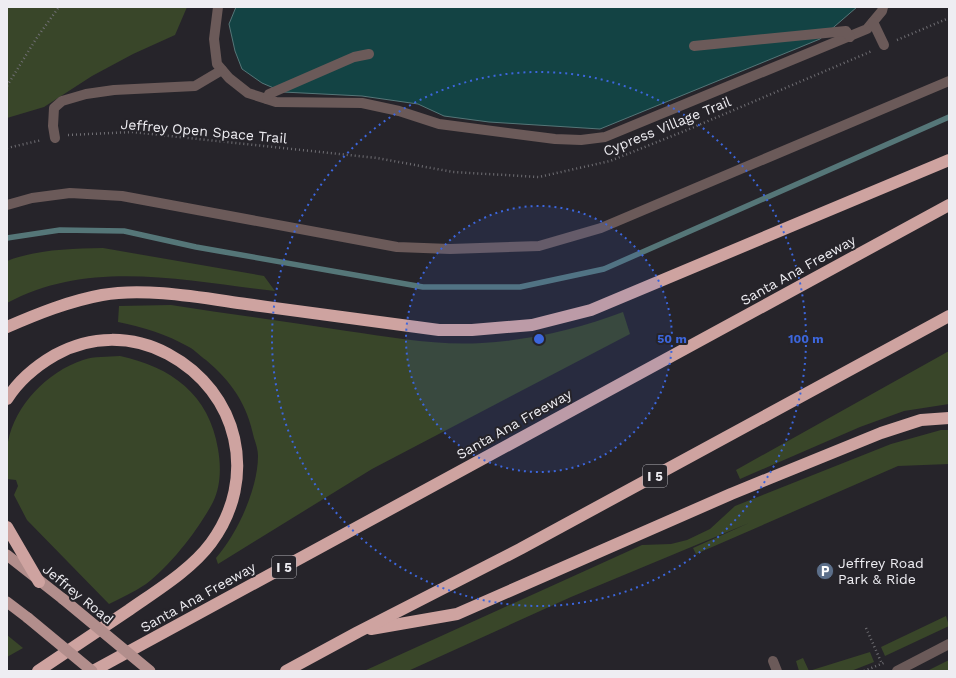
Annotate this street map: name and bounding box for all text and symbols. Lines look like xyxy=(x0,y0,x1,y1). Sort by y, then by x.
street label: Cypress Village Trail xyxy=(601,93,734,159)
street label: Jeffrey Open Space Trail xyxy=(120,116,289,146)
street label: Santa Ana Freeway xyxy=(738,231,859,308)
centre of rings xyxy=(532,332,546,346)
text: 50 m xyxy=(657,332,687,346)
text: 100 m xyxy=(788,332,824,346)
street label: Santa Ana Freeway xyxy=(454,385,575,462)
road number: I 5 xyxy=(643,465,667,487)
place label: Jeffrey Road Park & Ride xyxy=(838,555,924,587)
road number: I 5 xyxy=(272,556,296,578)
street label: Santa Ana Freeway xyxy=(138,558,259,635)
street label: Jeffrey Road xyxy=(40,561,116,627)
parking icon: Jeffrey Road Park & Ride xyxy=(815,561,835,581)

